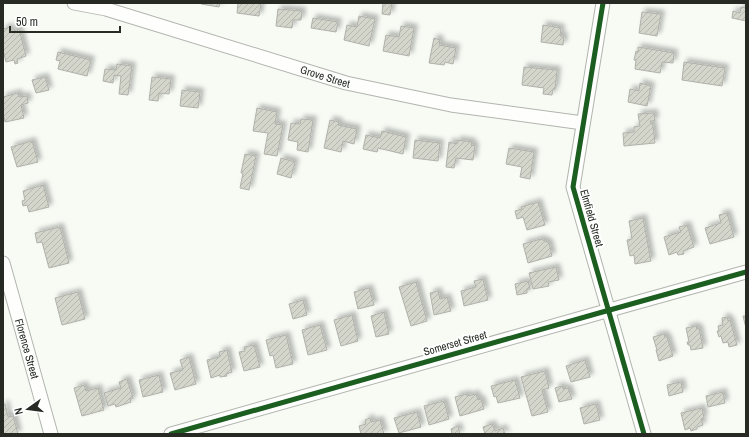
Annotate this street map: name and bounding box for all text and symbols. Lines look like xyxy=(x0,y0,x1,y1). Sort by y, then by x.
scale bar xyxy=(10,8,120,34)
text: 50 m xyxy=(16,14,38,30)
street label: Grove Street xyxy=(299,62,352,91)
street label: Elmfield Street xyxy=(577,188,607,249)
street label: Florence Street xyxy=(12,317,42,381)
street label: Somerset Street xyxy=(422,327,489,359)
north arrow xyxy=(8,389,48,429)
text: N xyxy=(11,407,26,416)

